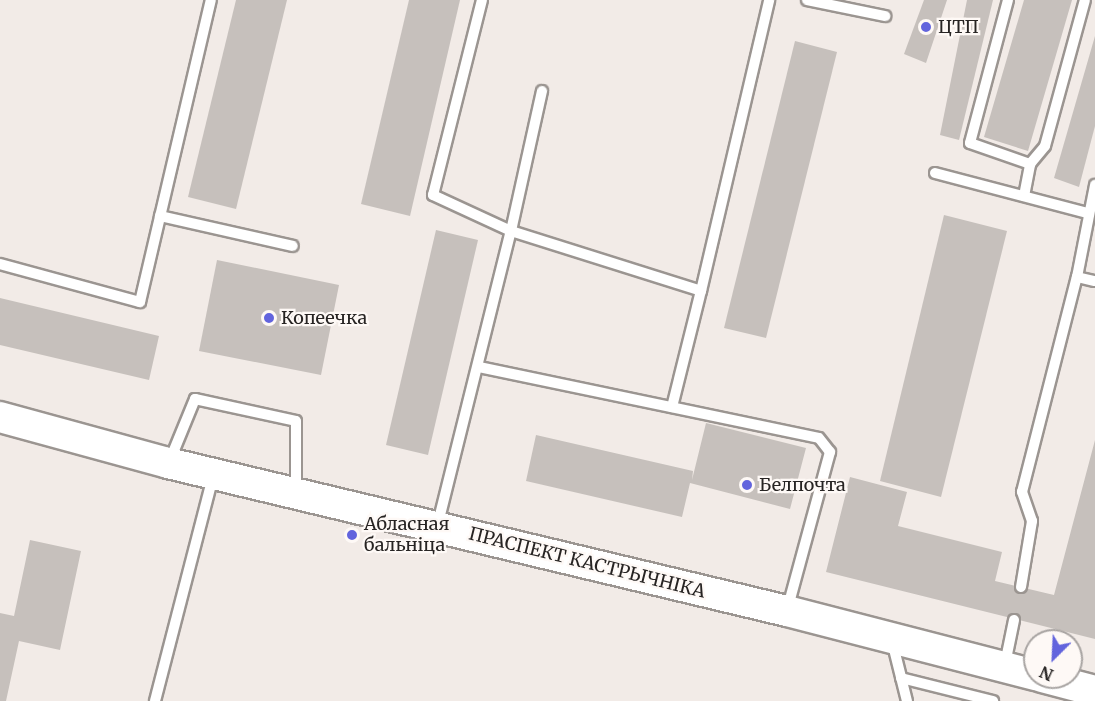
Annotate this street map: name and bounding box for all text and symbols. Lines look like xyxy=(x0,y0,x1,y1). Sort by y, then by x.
place label: ЦТП xyxy=(938,16,979,38)
marker: ЦТП xyxy=(919,20,933,34)
place label: Копеечка xyxy=(281,307,367,329)
marker: Копеечка xyxy=(262,311,276,325)
place label: Белпочта xyxy=(759,474,846,496)
marker: Белпочта xyxy=(740,478,754,492)
place label: Абласная бальніца xyxy=(364,514,449,556)
street label: ПРАСПЕКТ КАСТРЫЧНІКА xyxy=(466,523,708,603)
marker: Абласная бальніца xyxy=(345,528,359,542)
north arrow xyxy=(1023,629,1083,689)
text: N xyxy=(1037,662,1056,685)

